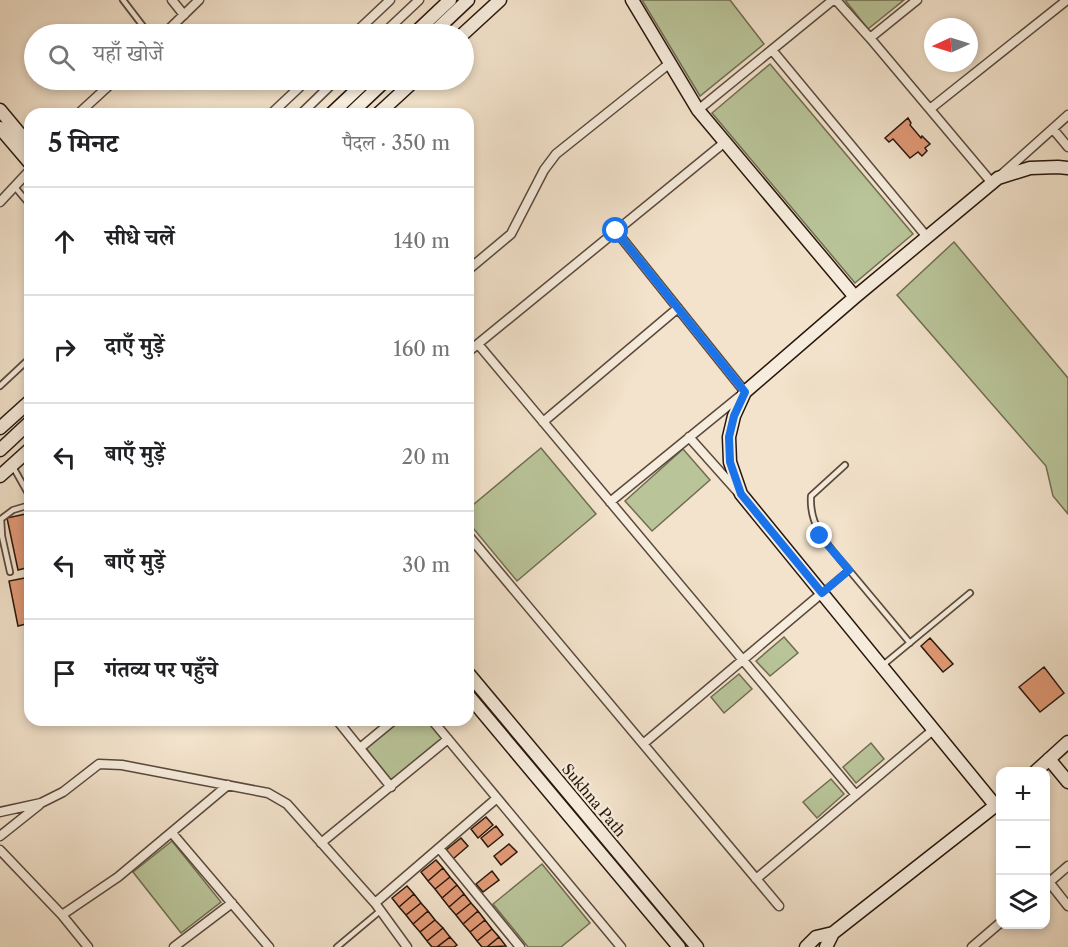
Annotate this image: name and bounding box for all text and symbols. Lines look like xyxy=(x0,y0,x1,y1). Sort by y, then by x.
north arrow xyxy=(924,18,978,72)
search box xyxy=(24,24,474,90)
text: यहाँ खोजें xyxy=(93,40,163,67)
icon: search xyxy=(45,41,78,74)
text: 5 मिनट xyxy=(48,127,118,159)
text: पैदल · 350 m xyxy=(343,131,450,155)
route start xyxy=(602,217,628,243)
text: सीधे चलें xyxy=(105,224,174,251)
icon: ahead xyxy=(48,225,81,258)
text: 140 m xyxy=(393,229,450,253)
text: दाएँ मुड़ें xyxy=(105,332,164,359)
icon: right xyxy=(48,333,81,366)
text: 160 m xyxy=(393,337,450,361)
text: बाएँ मुड़ें xyxy=(105,440,165,467)
icon: left xyxy=(48,441,81,474)
text: 20 m xyxy=(402,445,450,469)
route end xyxy=(806,522,832,548)
text: बाएँ मुड़ें xyxy=(105,548,165,575)
icon: left xyxy=(48,549,81,582)
text: 30 m xyxy=(402,553,450,577)
text: गंतव्य पर पहुँचे xyxy=(105,656,218,683)
icon: arrive xyxy=(48,657,81,690)
street label: Sukhna Path xyxy=(558,760,630,841)
map controls xyxy=(996,767,1050,929)
button: + xyxy=(996,767,1050,821)
button: − xyxy=(996,821,1050,875)
button: layers xyxy=(996,875,1050,929)

